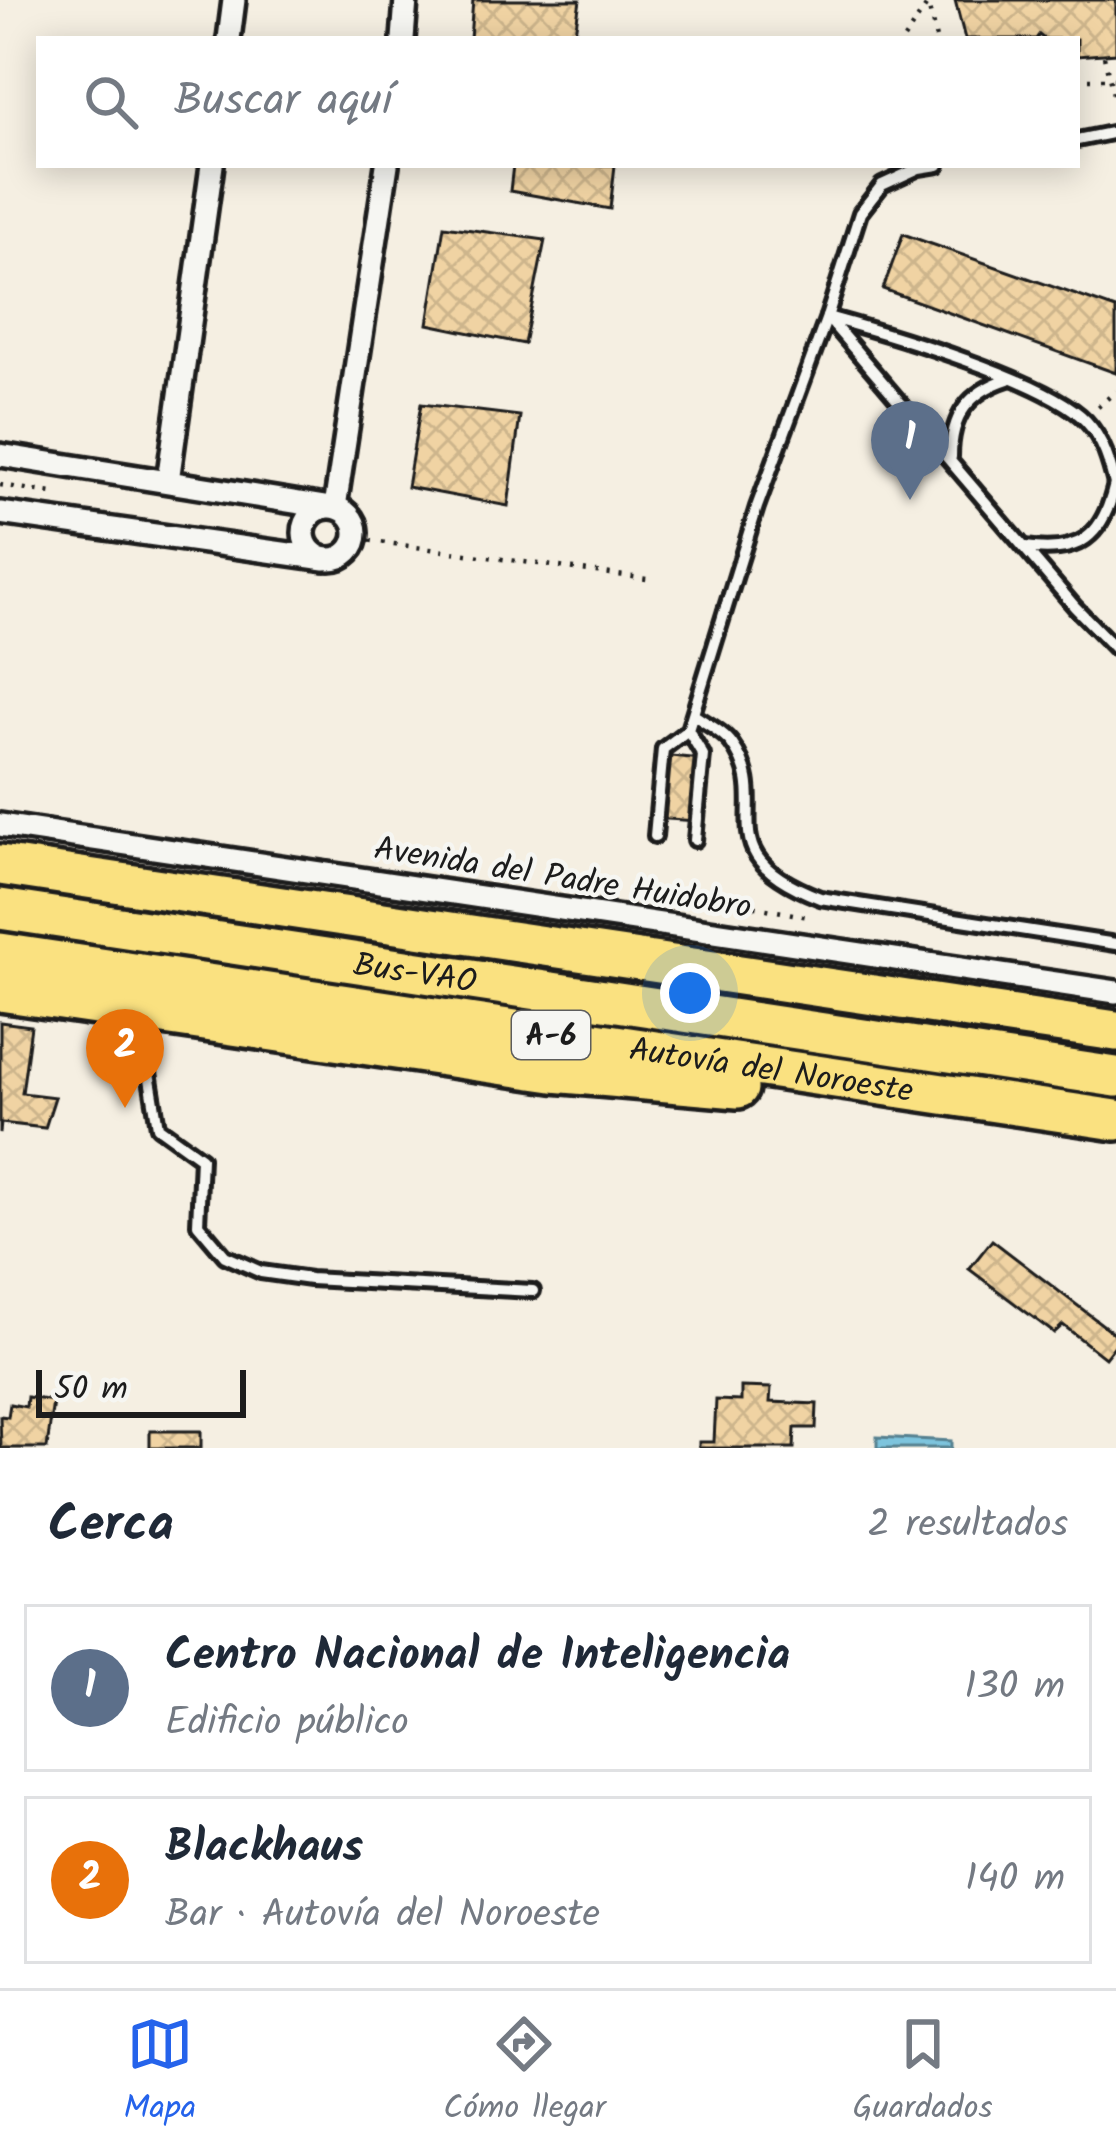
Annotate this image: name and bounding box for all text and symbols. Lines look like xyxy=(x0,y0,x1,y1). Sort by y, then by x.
search box xyxy=(36,36,1080,168)
text: Buscar aquí xyxy=(174,66,392,138)
icon: search xyxy=(78,69,144,135)
pin: 1 xyxy=(871,401,949,500)
street label: Avenida del Padre Huidobro xyxy=(370,823,755,935)
street label: Bus-VAO xyxy=(350,940,480,1010)
your location xyxy=(660,963,720,1023)
pin: 2 xyxy=(86,1009,164,1108)
road number: A-6 xyxy=(512,1011,590,1059)
street label: Autovía del Noroeste xyxy=(625,1024,917,1119)
scale bar xyxy=(36,1364,246,1417)
text: 50 m xyxy=(54,1364,128,1417)
text: Cerca xyxy=(48,1486,174,1567)
text: 2 resultados xyxy=(867,1495,1068,1557)
text: Centro Nacional de Inteligencia xyxy=(165,1621,790,1693)
text: 1 xyxy=(84,1657,96,1719)
text: 130 m xyxy=(964,1657,1065,1719)
text: Edificio público xyxy=(165,1693,409,1755)
text: Blackhaus xyxy=(165,1813,363,1885)
text: 2 xyxy=(79,1849,101,1911)
text: 140 m xyxy=(965,1849,1065,1911)
text: Bar · Autovía del Noroeste xyxy=(165,1885,600,1947)
tab: Mapa xyxy=(124,2011,196,2136)
tab: Cómo llegar xyxy=(443,2011,606,2136)
tab: Guardados xyxy=(853,2011,992,2136)

